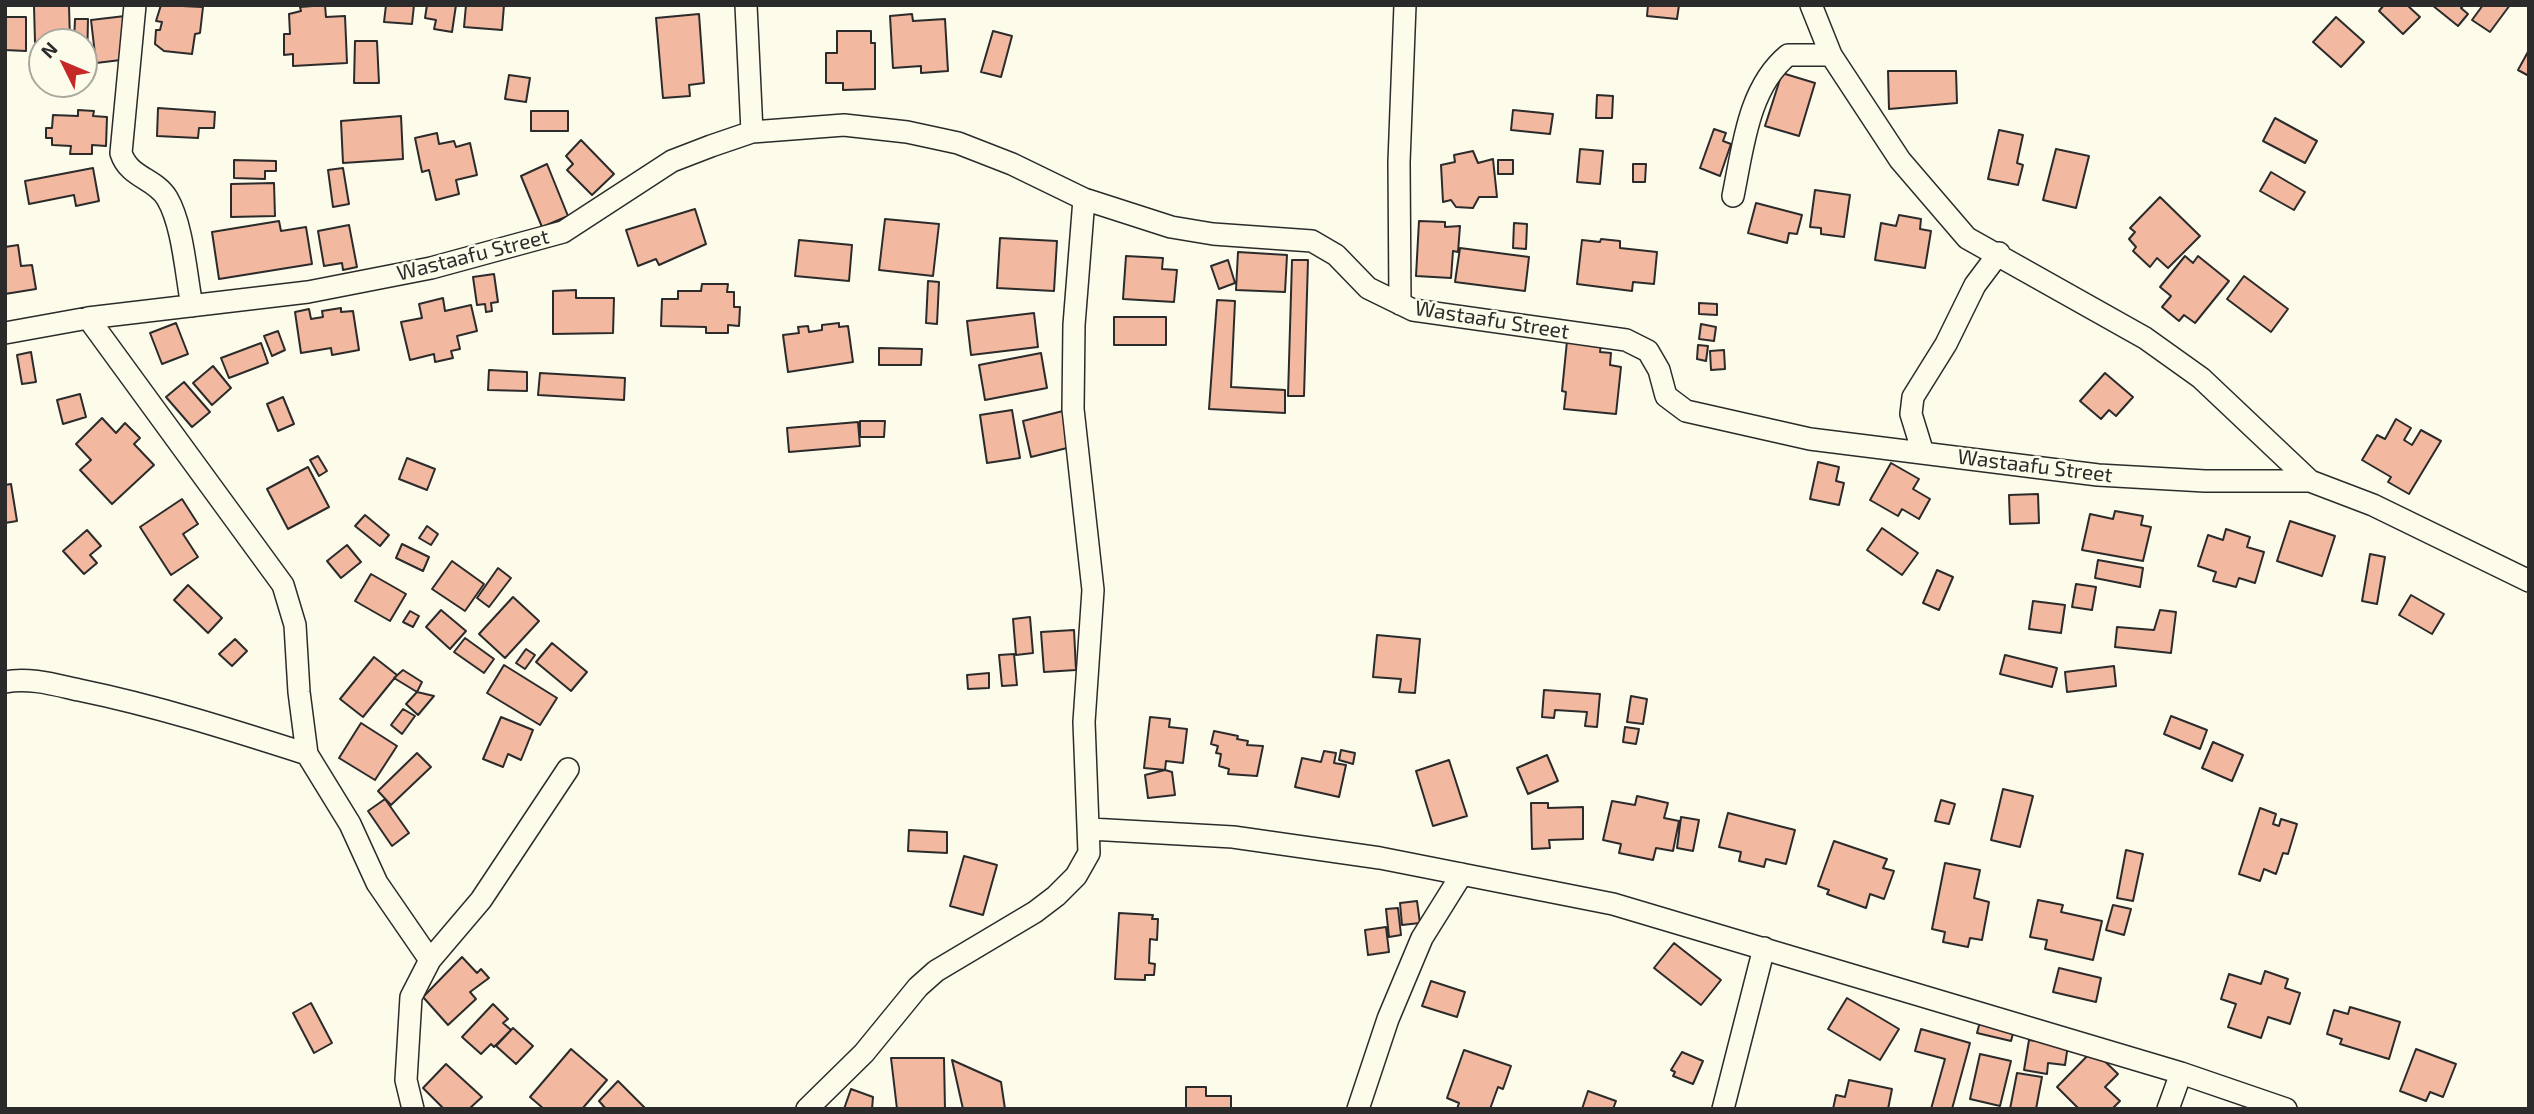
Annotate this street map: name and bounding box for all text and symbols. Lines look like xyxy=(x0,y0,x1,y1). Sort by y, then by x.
north arrow xyxy=(28,28,98,98)
text: N xyxy=(36,37,62,63)
street label: Wastaafu Street xyxy=(394,224,552,286)
street label: Wastaafu Street xyxy=(1413,295,1571,345)
street label: Wastaafu Street xyxy=(1956,444,2114,488)

